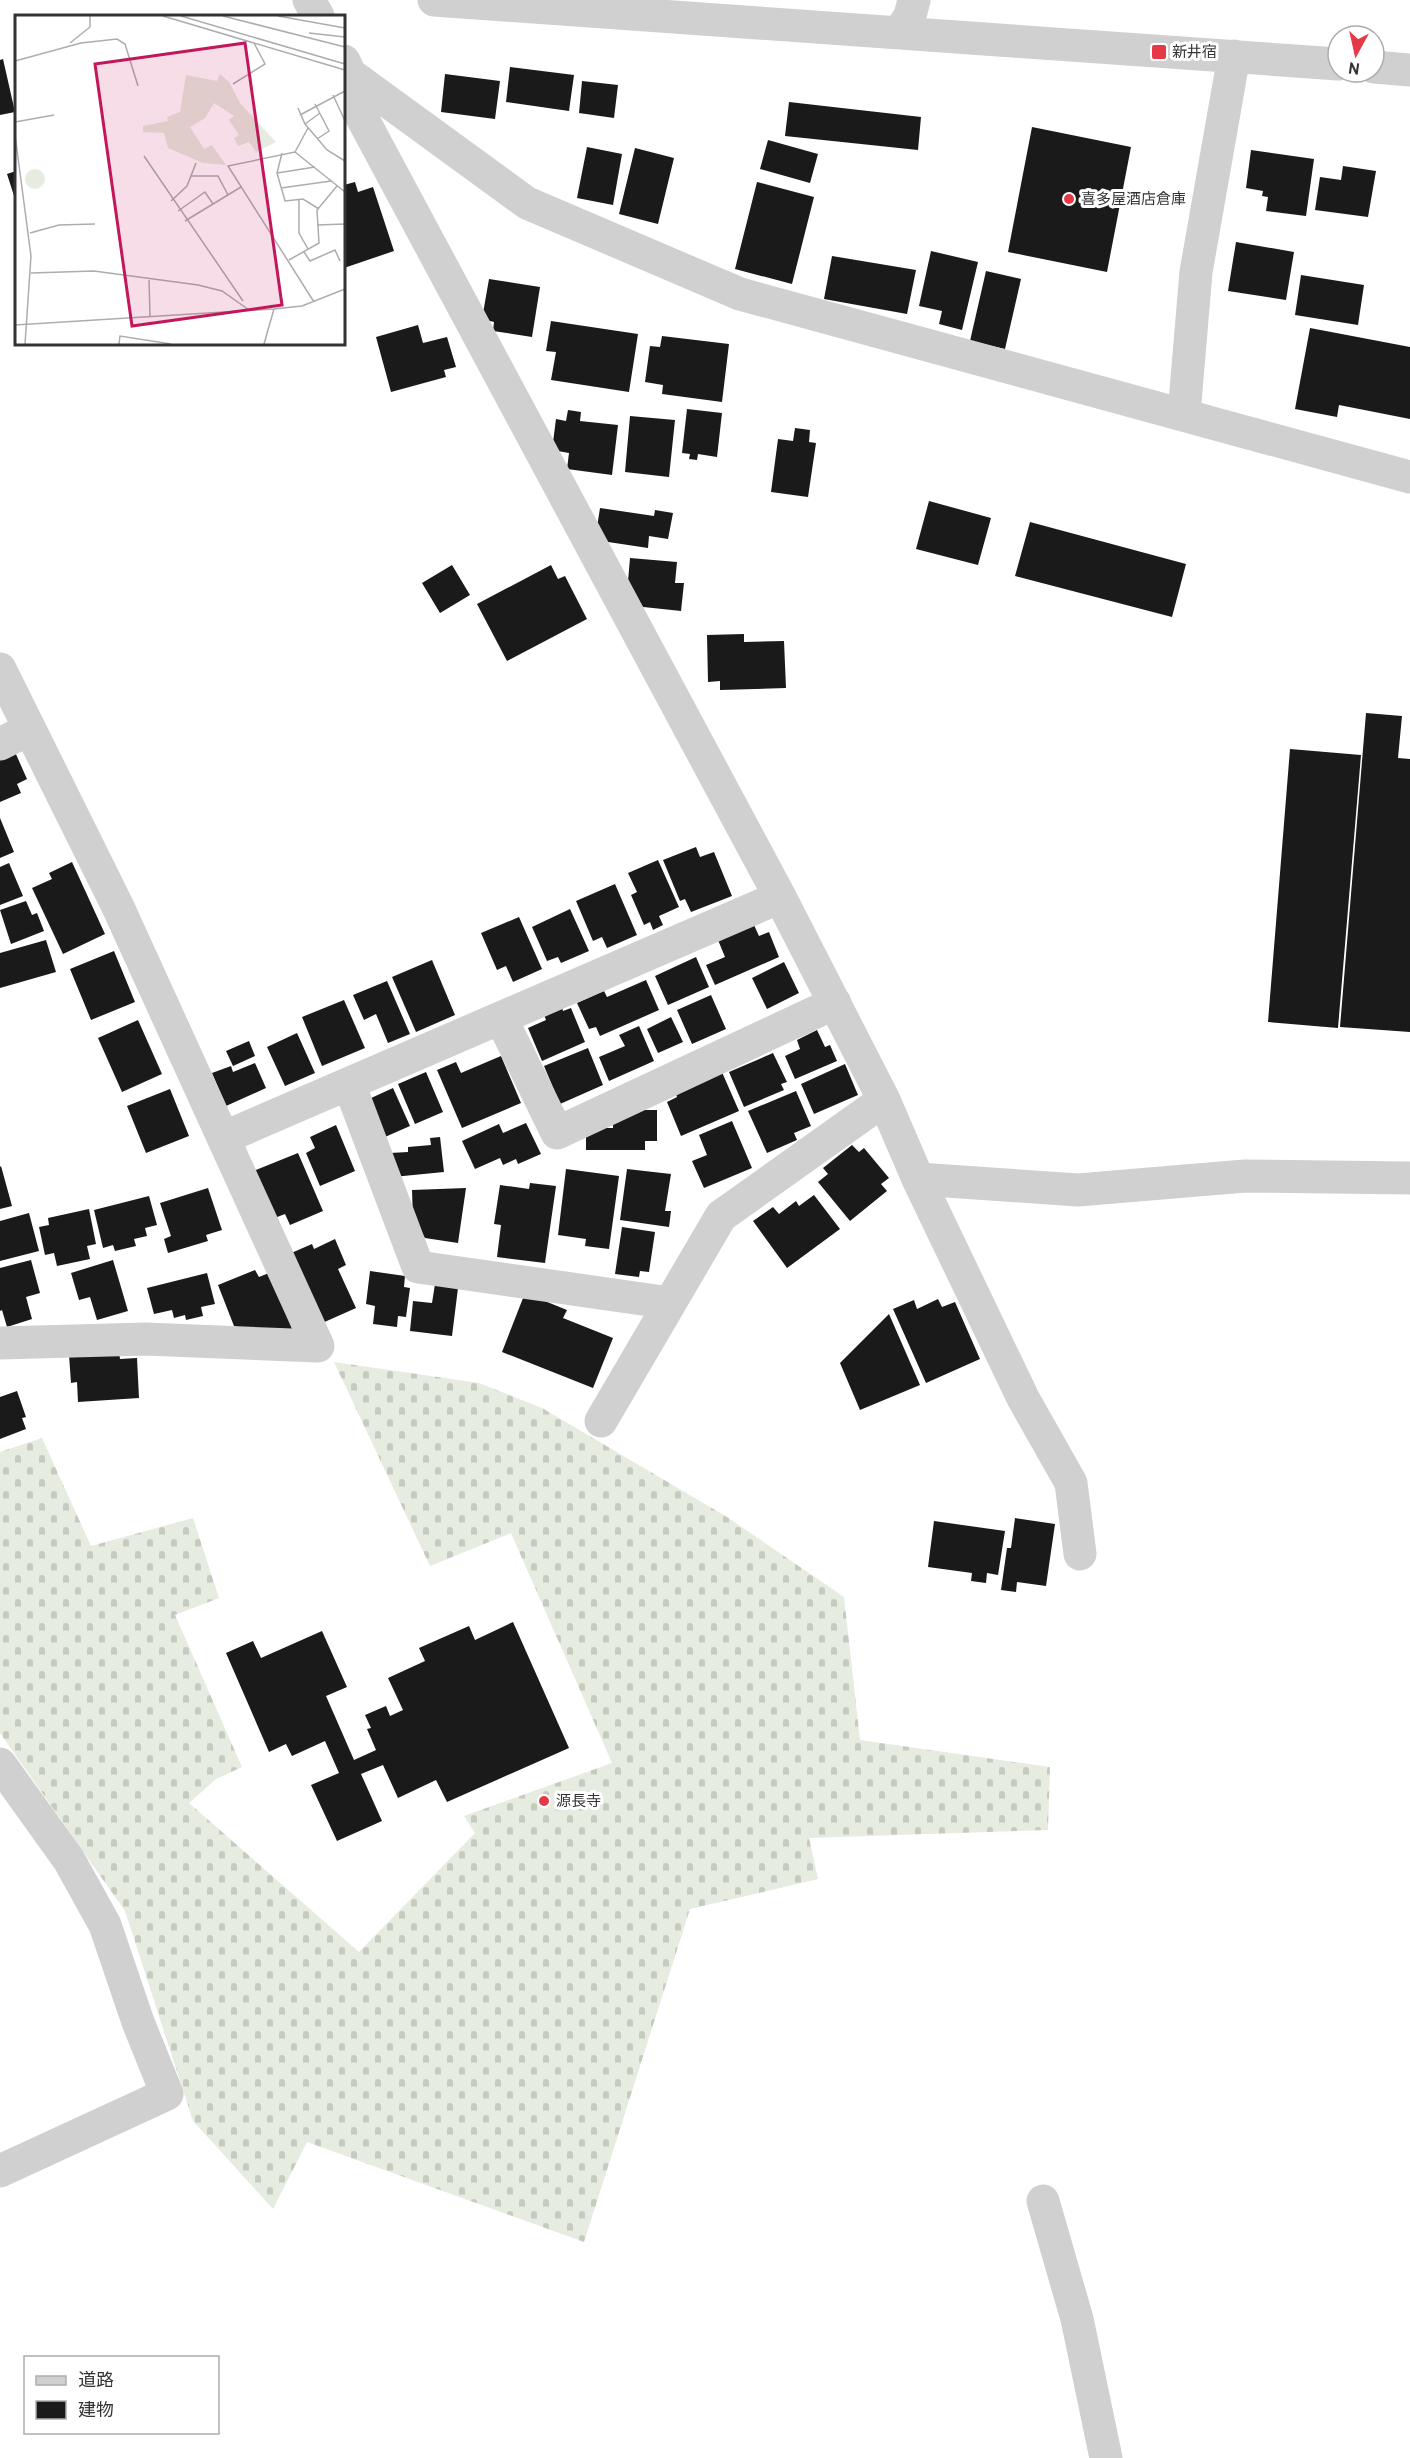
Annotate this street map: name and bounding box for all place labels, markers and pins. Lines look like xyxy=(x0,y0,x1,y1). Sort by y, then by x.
marker: 新井宿 xyxy=(1150,43,1168,61)
place label: 新井宿 xyxy=(1172,43,1217,63)
place label: 喜多屋酒店倉庫 xyxy=(1081,191,1186,210)
marker: 喜多屋酒店倉庫 xyxy=(1062,192,1076,206)
place label: 源長寺 xyxy=(556,1793,601,1812)
marker: 源長寺 xyxy=(537,1794,551,1808)

